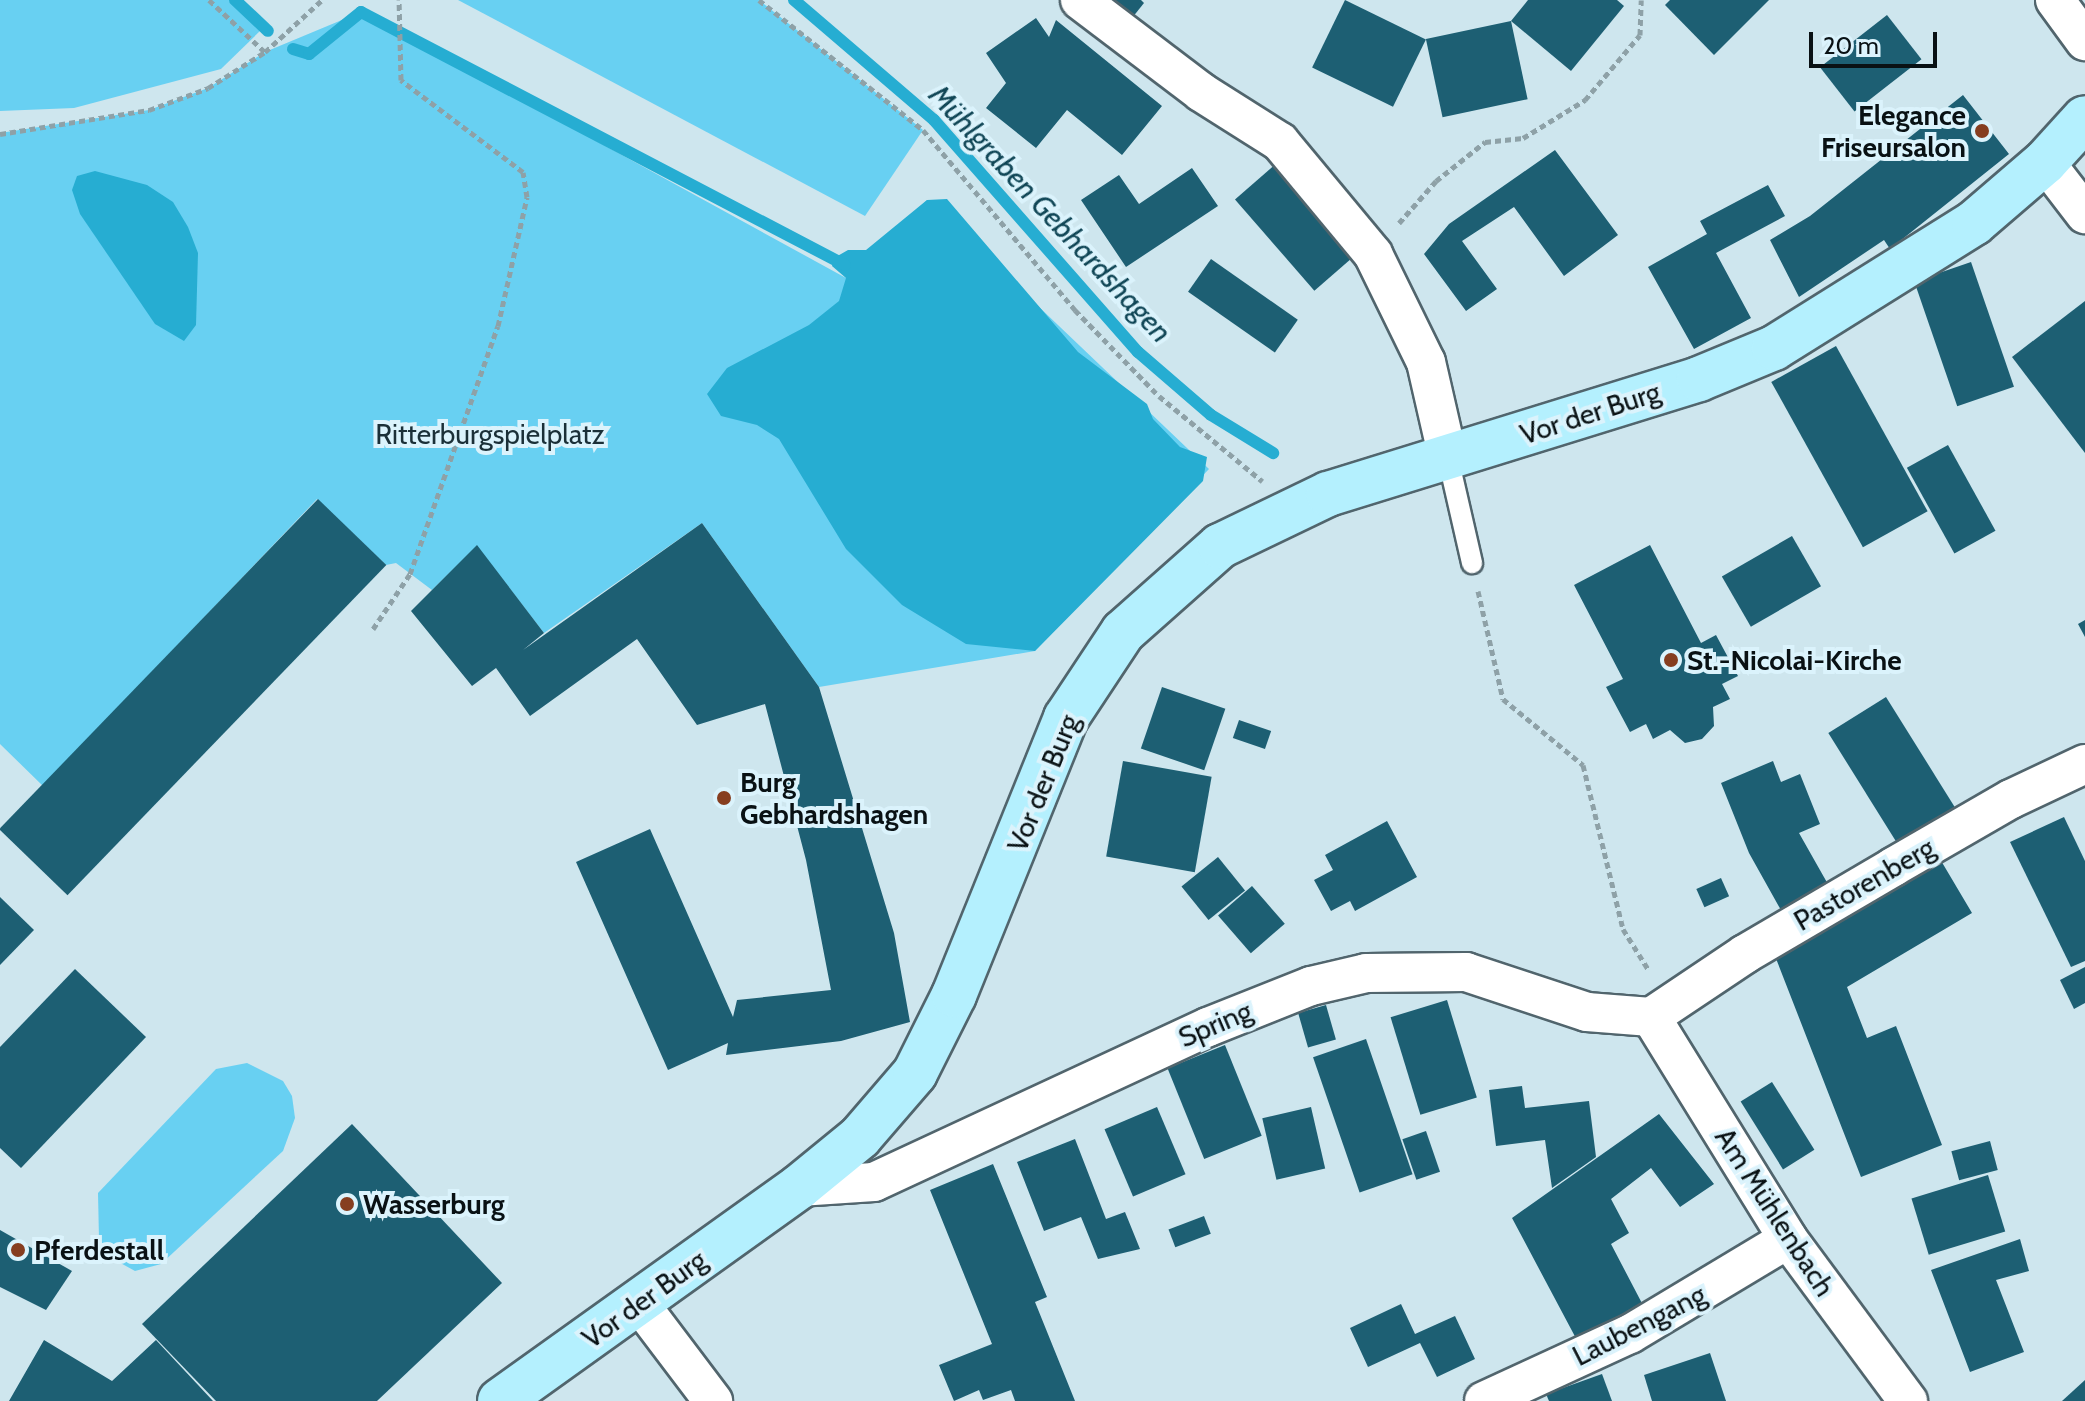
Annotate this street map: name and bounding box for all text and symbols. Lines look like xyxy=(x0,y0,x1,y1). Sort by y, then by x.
scale bar xyxy=(1813,16,1941,66)
text: 20 m xyxy=(1823,31,1879,60)
water label: Mühlgraben Gebhardshagen xyxy=(921,78,1179,350)
place label: Elegance Friseursalon xyxy=(1821,98,1966,164)
marker: Elegance Friseursalon xyxy=(1973,122,1991,140)
street label: Vor der Burg xyxy=(1516,375,1664,451)
park label: Ritterburgspielplatz xyxy=(375,417,605,451)
place label: St.-Nicolai-Kirche xyxy=(1687,643,1902,677)
marker: St.-Nicolai-Kirche xyxy=(1662,651,1680,669)
street label: Vor der Burg xyxy=(1000,710,1086,856)
place label: Burg Gebhardshagen xyxy=(740,765,928,831)
marker: Burg Gebhardshagen xyxy=(715,789,733,807)
street label: Pastorenberg xyxy=(1788,830,1940,938)
street label: Spring xyxy=(1173,994,1257,1054)
street label: Am Mühlenbach xyxy=(1708,1122,1842,1302)
place label: Wasserburg xyxy=(363,1187,505,1221)
marker: Wasserburg xyxy=(338,1195,356,1213)
place label: Pferdestall xyxy=(34,1233,164,1267)
marker: Pferdestall xyxy=(9,1241,27,1259)
street label: Vor der Burg xyxy=(576,1243,712,1355)
street label: Laubengang xyxy=(1567,1277,1711,1373)

